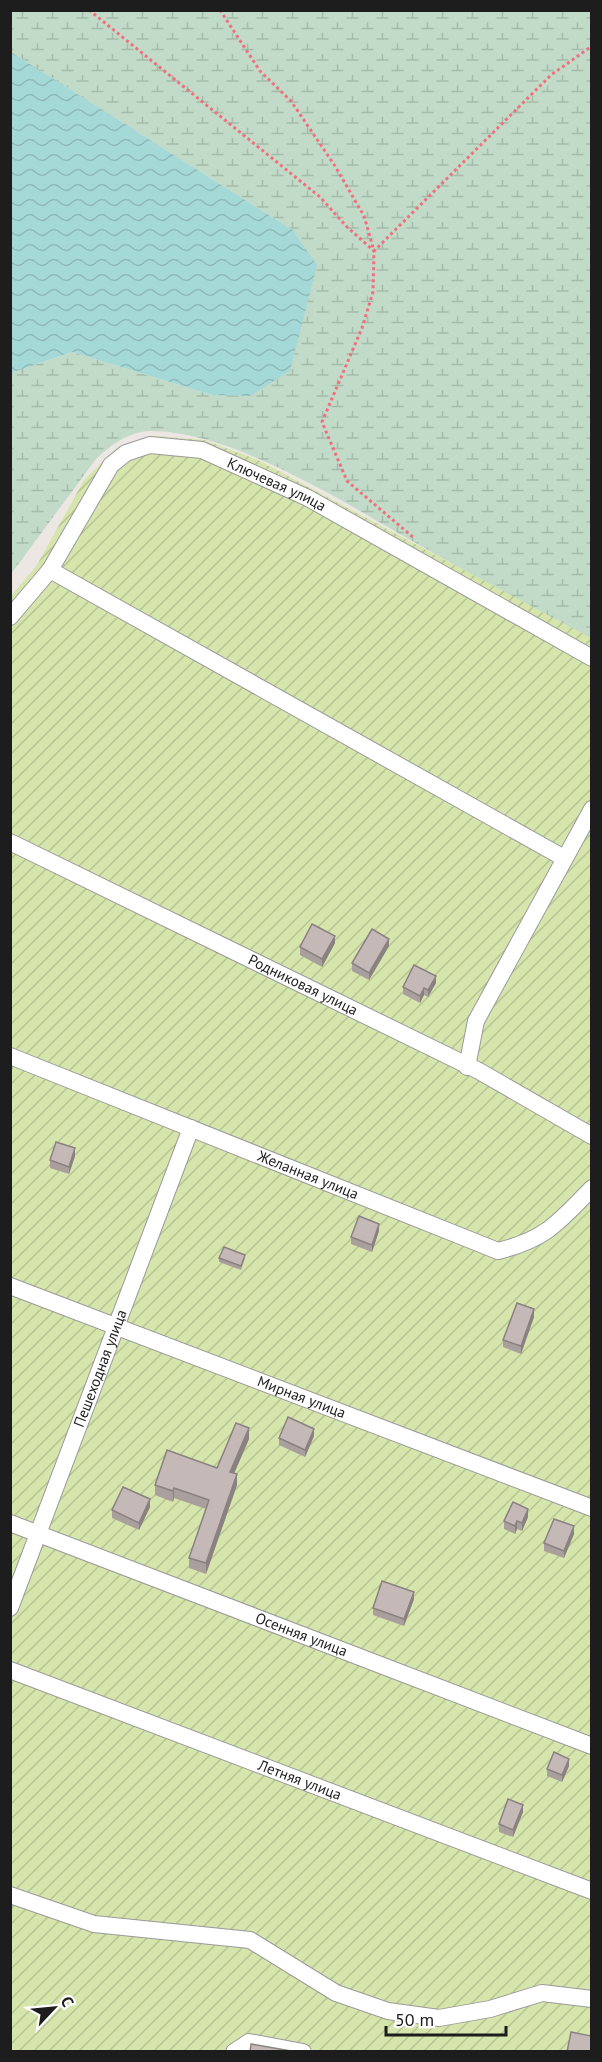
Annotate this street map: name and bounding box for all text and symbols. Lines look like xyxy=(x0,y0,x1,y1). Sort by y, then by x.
street label: Ключевая улица xyxy=(224,453,330,515)
street label: Родниковая улица xyxy=(245,950,361,1019)
street label: Желанная улица xyxy=(254,1146,361,1203)
street label: Пешеходная улица xyxy=(69,1307,131,1430)
street label: Мирная улица xyxy=(255,1371,349,1422)
street label: Осенняя улица xyxy=(253,1608,350,1660)
street label: Летняя улица xyxy=(255,1755,344,1804)
north arrow xyxy=(24,1978,84,2038)
text: С xyxy=(57,1993,78,2010)
scale bar xyxy=(386,1999,506,2037)
text: 50 m xyxy=(395,2008,434,2031)

